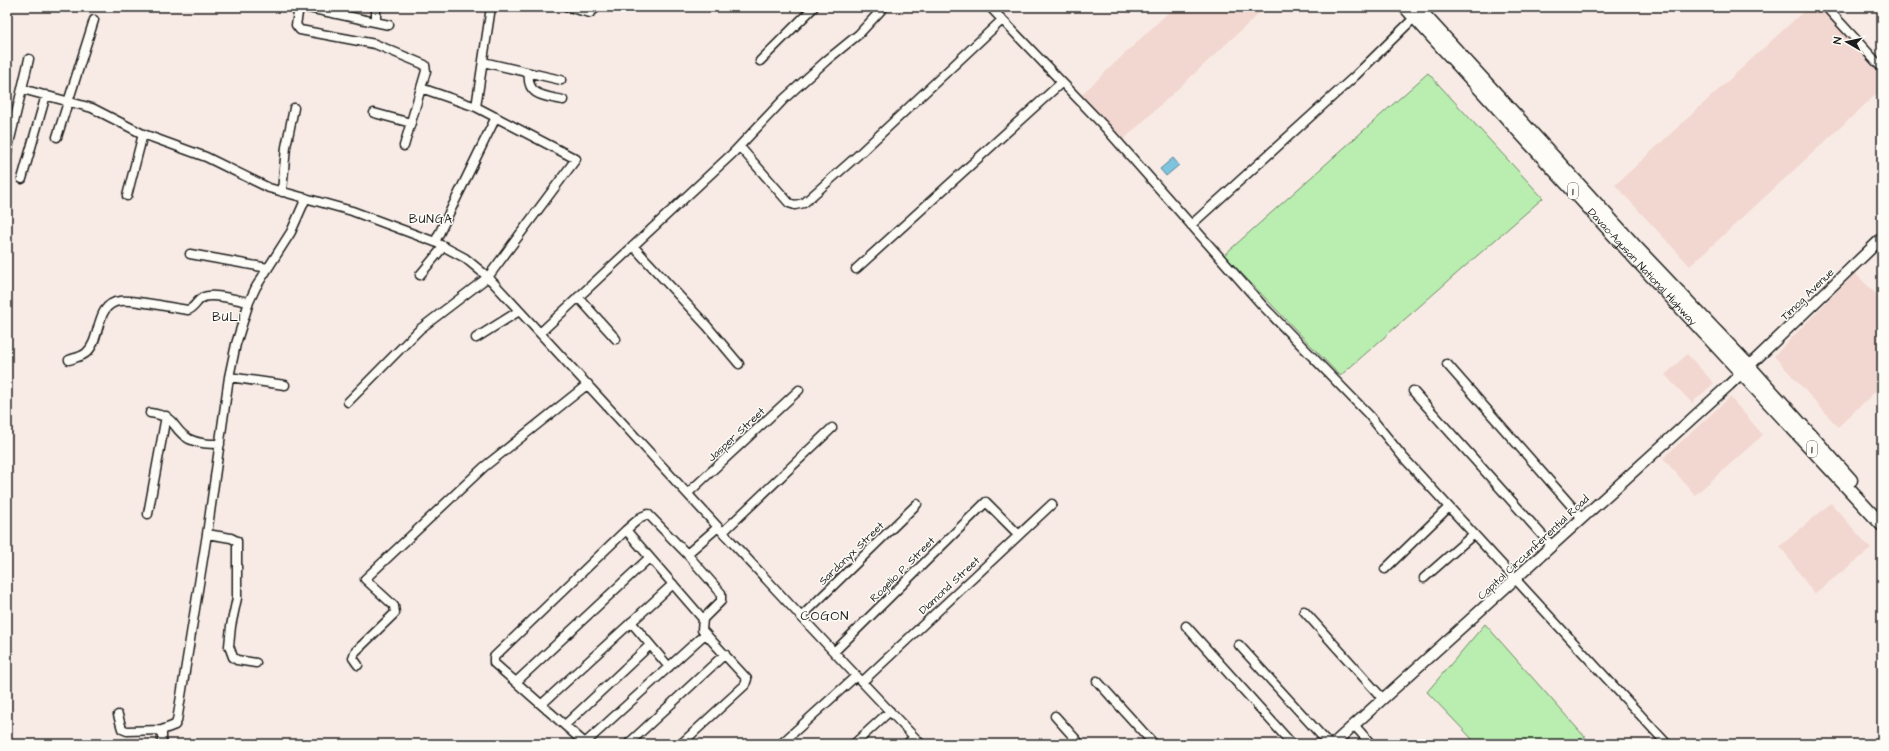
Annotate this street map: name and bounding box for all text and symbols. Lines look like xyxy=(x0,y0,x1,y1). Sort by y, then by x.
north arrow xyxy=(1827,22,1867,62)
text: N xyxy=(1830,36,1846,45)
road number: 1 xyxy=(1568,183,1578,199)
street label: Davao-Agusan National Highway xyxy=(1584,205,1700,330)
district label: BUNGA xyxy=(409,211,453,228)
street label: Timog Avenue xyxy=(1777,265,1838,324)
district label: BULI xyxy=(212,309,242,326)
street label: Jasper Street xyxy=(704,403,769,465)
road number: 1 xyxy=(1807,441,1817,457)
street label: Capitol Circumferential Road xyxy=(1474,491,1593,603)
street label: Sardonyx Street xyxy=(815,518,888,589)
street label: Rogelio P. Street xyxy=(866,533,939,606)
street label: Diamond Street xyxy=(915,553,984,618)
district label: COGON xyxy=(801,607,849,625)

